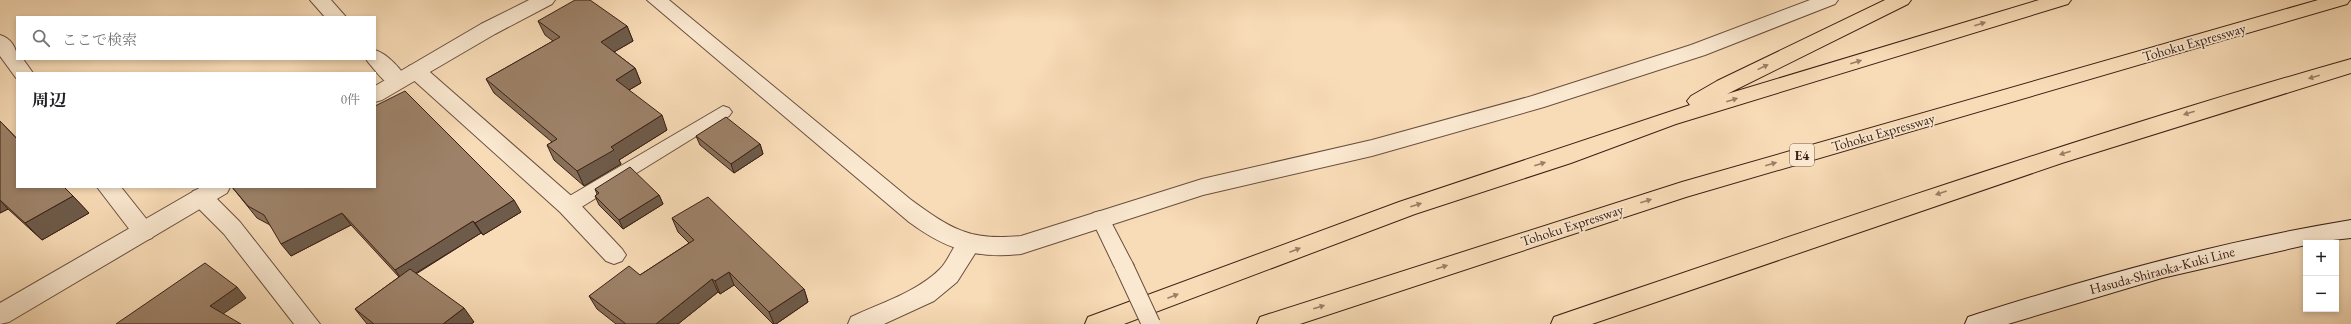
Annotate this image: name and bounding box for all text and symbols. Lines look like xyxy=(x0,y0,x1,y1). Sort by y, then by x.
search box xyxy=(16,16,376,60)
street label: Tohoku Expressway xyxy=(2140,18,2249,65)
one-way arrow xyxy=(1975,21,1987,27)
icon: search xyxy=(30,27,52,49)
text: ここで検索 xyxy=(62,30,137,49)
one-way arrow xyxy=(1850,59,1862,65)
one-way arrow xyxy=(1757,64,1769,70)
one-way arrow xyxy=(2307,74,2320,80)
text: 周辺 xyxy=(32,89,66,111)
text: 0件 xyxy=(341,91,360,108)
one-way arrow xyxy=(1726,97,1738,103)
street label: Tohoku Expressway xyxy=(1829,108,1938,155)
one-way arrow xyxy=(2182,110,2194,116)
road number: E4 xyxy=(1790,144,1814,166)
one-way arrow xyxy=(2059,150,2071,156)
one-way arrow xyxy=(1534,161,1546,167)
one-way arrow xyxy=(1765,161,1777,167)
one-way arrow xyxy=(1935,191,1947,197)
one-way arrow xyxy=(1640,198,1652,204)
street label: Tohoku Expressway xyxy=(1519,200,1626,250)
one-way arrow xyxy=(1411,202,1423,208)
map controls xyxy=(2303,240,2339,312)
button: + xyxy=(2303,240,2339,276)
street label: Hasuda-Shiraoka-Kuki Line xyxy=(2087,242,2237,298)
one-way arrow xyxy=(1289,247,1301,253)
one-way arrow xyxy=(1437,264,1449,270)
button: − xyxy=(2303,276,2339,312)
one-way arrow xyxy=(1167,292,1179,298)
one-way arrow xyxy=(1313,304,1325,310)

